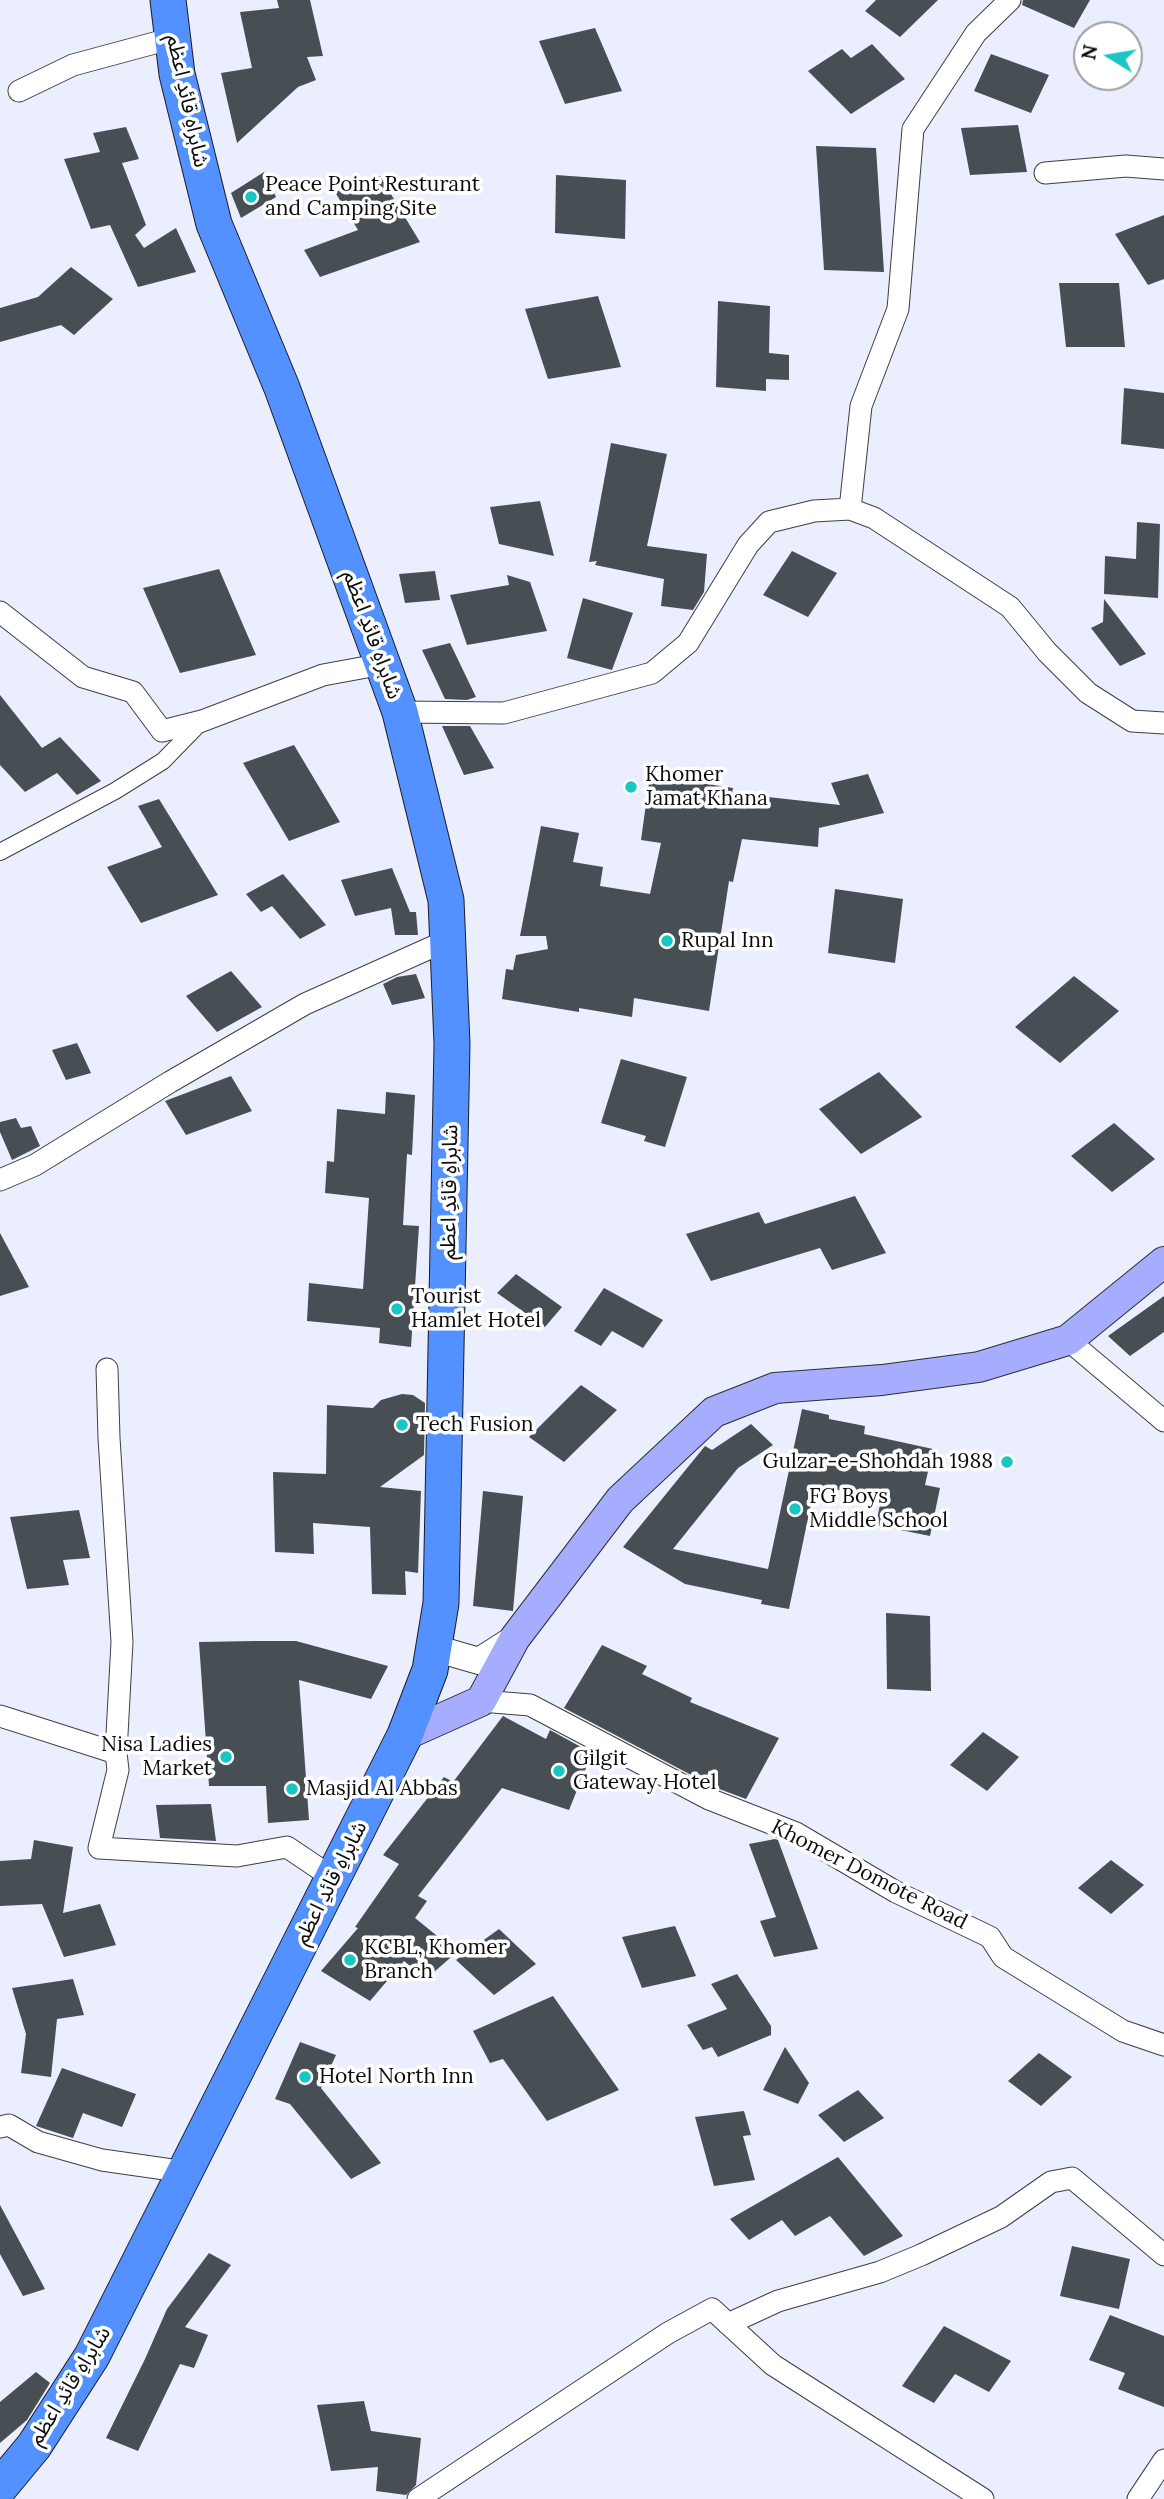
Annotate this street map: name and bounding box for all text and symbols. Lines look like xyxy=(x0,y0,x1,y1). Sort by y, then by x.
north arrow xyxy=(1073,21,1143,91)
street label: شاہراہِ قائدِ اعظم xyxy=(161,32,213,170)
text: N xyxy=(1076,43,1103,62)
place label: Peace Point Resturant and Camping Site xyxy=(265,172,480,222)
marker: Peace Point Resturant and Camping Site xyxy=(243,189,259,205)
street label: شاہراہِ قائدِ اعظم xyxy=(337,567,407,703)
place label: Khomer Jamat Khana xyxy=(645,762,768,812)
marker: Khomer Jamat Khana xyxy=(623,779,639,795)
place label: Rupal Inn xyxy=(681,928,774,954)
marker: Rupal Inn xyxy=(659,933,675,949)
street label: شاہراہِ قائدِ اعظم xyxy=(436,1124,464,1260)
place label: Tourist Hamlet Hotel xyxy=(411,1284,541,1334)
marker: Tourist Hamlet Hotel xyxy=(389,1301,405,1317)
place label: Tech Fusion xyxy=(416,1412,533,1438)
marker: Tech Fusion xyxy=(394,1417,410,1433)
place label: Gulzar-e-Shohdah 1988 xyxy=(762,1449,993,1475)
marker: Gulzar-e-Shohdah 1988 xyxy=(999,1454,1015,1470)
place label: FG Boys Middle School xyxy=(809,1484,948,1534)
marker: FG Boys Middle School xyxy=(787,1501,803,1517)
place label: Nisa Ladies Market xyxy=(101,1732,212,1782)
place label: Gilgit Gateway Hotel xyxy=(573,1746,716,1796)
marker: Nisa Ladies Market xyxy=(218,1749,234,1765)
marker: Gilgit Gateway Hotel xyxy=(551,1763,567,1779)
place label: Masjid Al Abbas xyxy=(306,1776,458,1802)
marker: Masjid Al Abbas xyxy=(284,1781,300,1797)
street label: Khomer Domote Road xyxy=(767,1815,971,1935)
street label: شاہراہِ قائدِ اعظم xyxy=(289,1817,373,1949)
place label: KCBL, Khomer Branch xyxy=(364,1935,507,1985)
marker: KCBL, Khomer Branch xyxy=(342,1952,358,1968)
place label: Hotel North Inn xyxy=(319,2064,474,2090)
marker: Hotel North Inn xyxy=(297,2069,313,2085)
street label: شاہراہِ قائدِ اعظم xyxy=(24,2322,116,2450)

